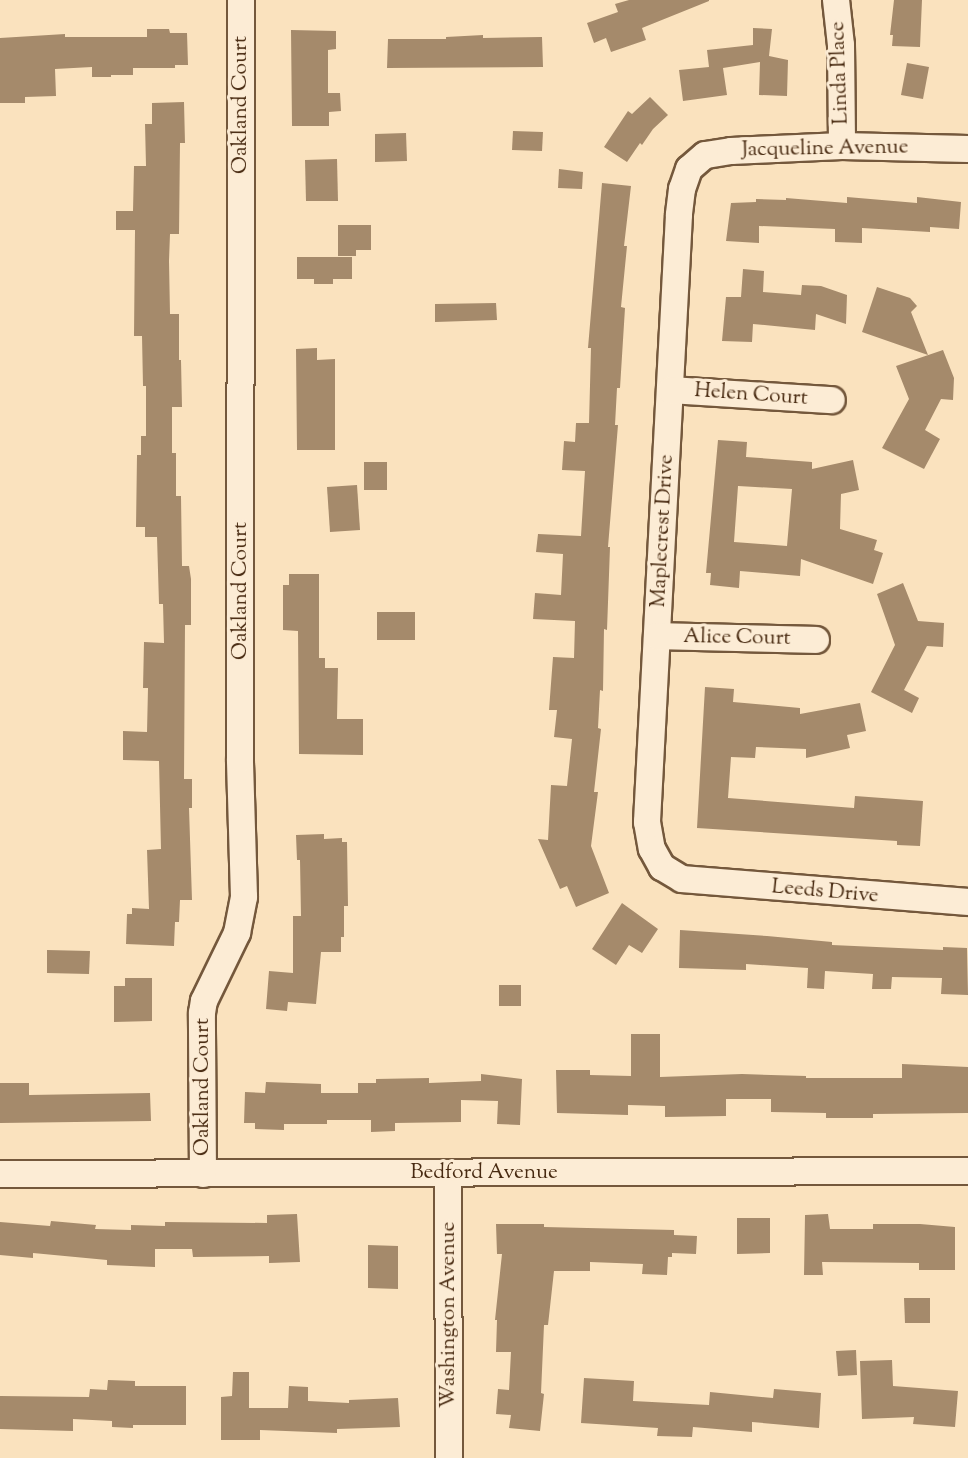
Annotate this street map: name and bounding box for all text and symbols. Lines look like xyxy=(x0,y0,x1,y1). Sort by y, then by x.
street label: Linda Place xyxy=(826,21,854,125)
street label: Oakland Court xyxy=(228,36,254,174)
street label: Jacqueline Avenue xyxy=(741,135,909,163)
street label: Helen Court xyxy=(693,378,809,412)
street label: Maplecrest Drive xyxy=(646,454,680,608)
street label: Oakland Court xyxy=(228,522,254,660)
street label: Alice Court xyxy=(683,624,791,652)
street label: Leeds Drive xyxy=(770,875,880,909)
street label: Oakland Court xyxy=(190,1018,216,1156)
street label: Bedford Avenue xyxy=(410,1160,558,1186)
street label: Washington Avenue xyxy=(436,1222,462,1408)

